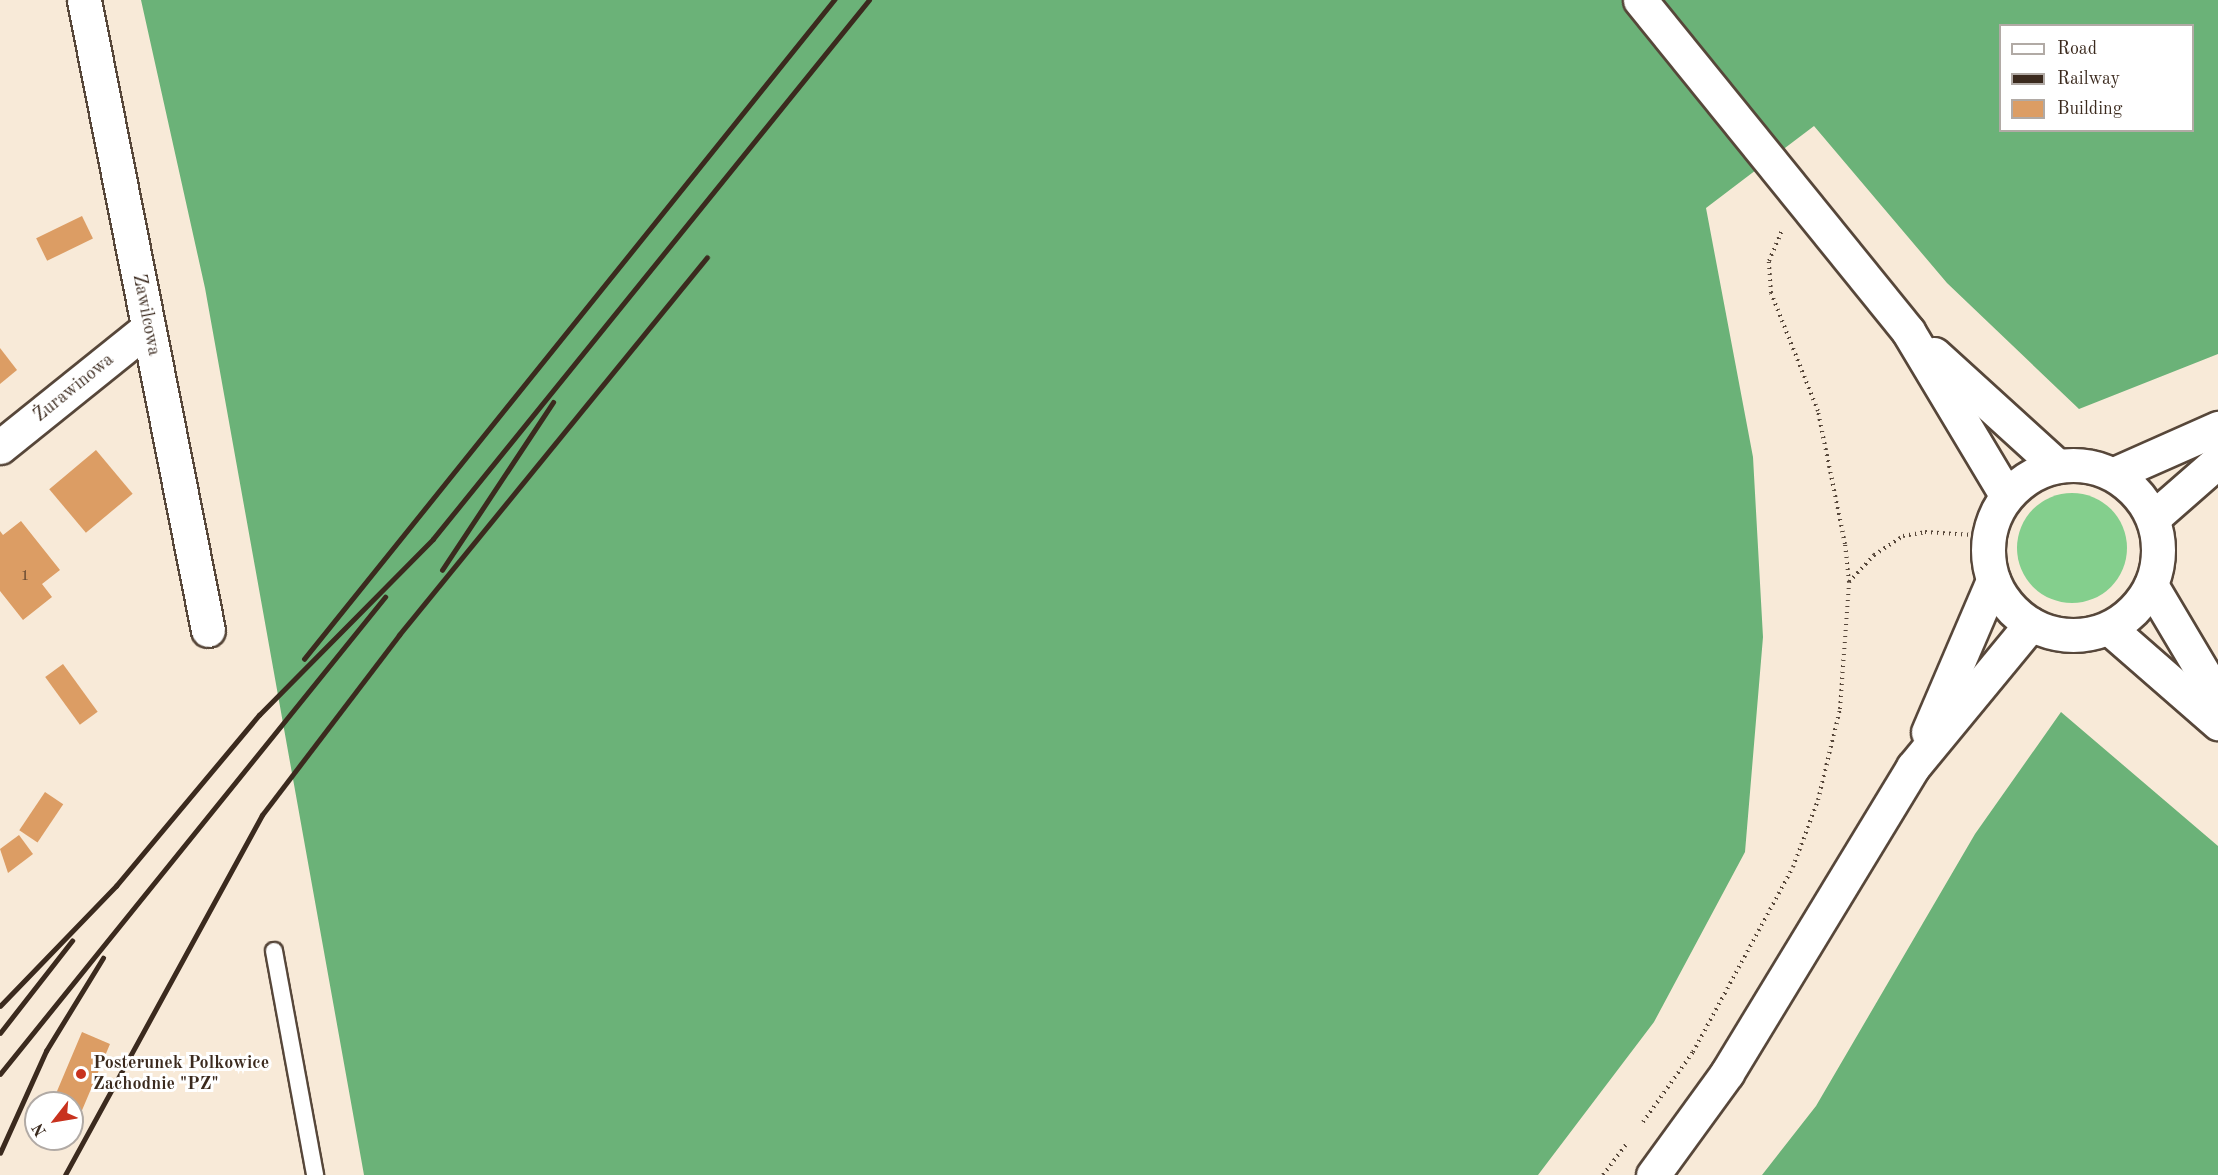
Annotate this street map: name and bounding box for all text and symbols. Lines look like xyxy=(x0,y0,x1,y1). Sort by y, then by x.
legend xyxy=(1999,24,2194,132)
text: Road xyxy=(2057,40,2097,58)
text: Railway xyxy=(2057,70,2120,88)
text: Building xyxy=(2057,100,2122,118)
street label: Zawilcowa xyxy=(128,272,164,358)
street label: Żurawinowa xyxy=(30,349,118,427)
house number: 1 xyxy=(21,568,29,586)
place label: Posterunek Polkowice Zachodnie "PZ" xyxy=(93,1053,269,1096)
marker: Posterunek Polkowice Zachodnie "PZ" xyxy=(74,1067,88,1081)
north arrow xyxy=(24,1091,84,1151)
text: N xyxy=(30,1120,50,1139)

